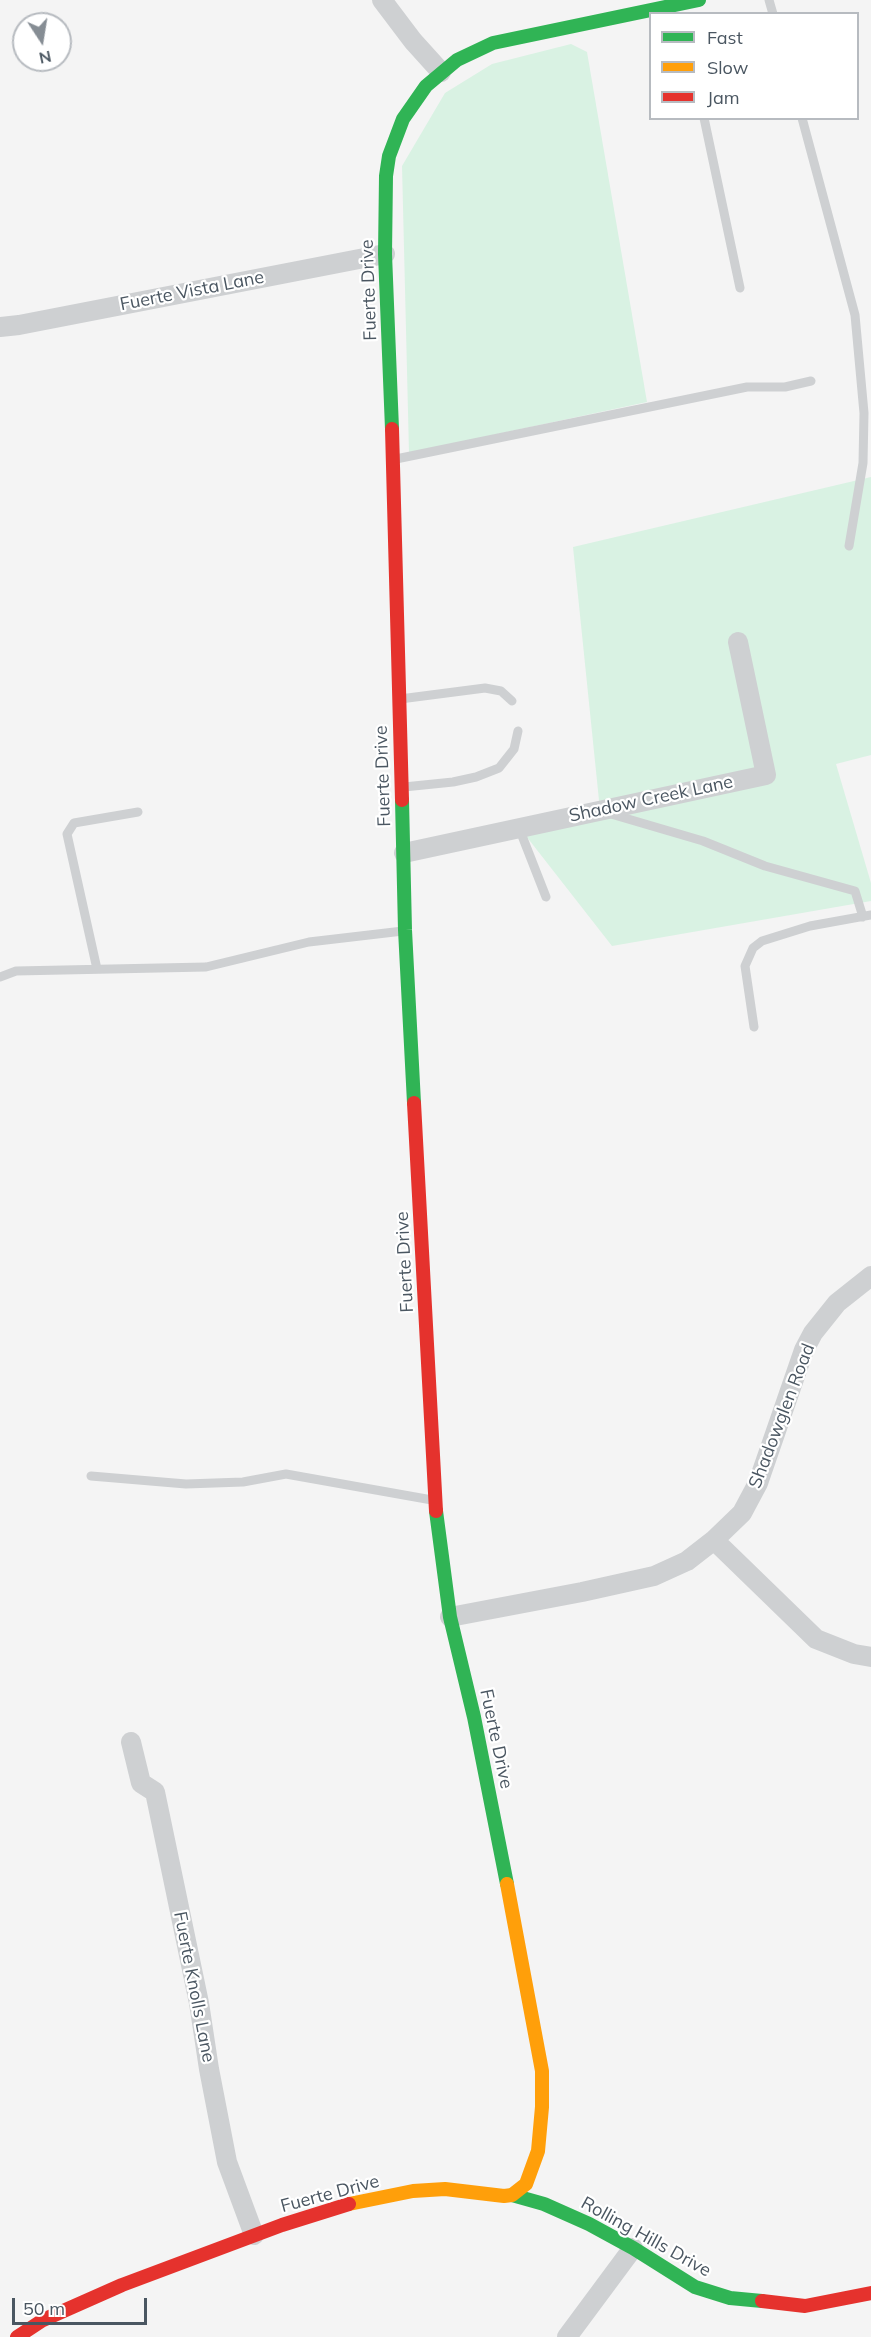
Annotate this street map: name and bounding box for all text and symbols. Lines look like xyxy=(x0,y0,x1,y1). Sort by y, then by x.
north arrow xyxy=(12,12,72,72)
legend xyxy=(649,12,859,120)
text: Fast xyxy=(707,26,743,49)
text: N xyxy=(37,47,53,69)
text: Slow xyxy=(707,56,748,79)
text: Jam xyxy=(707,86,740,109)
street label: Fuerte Drive xyxy=(356,239,382,341)
street label: Fuerte Vista Lane xyxy=(118,266,266,316)
street label: Fuerte Drive xyxy=(370,725,396,827)
street label: Shadow Creek Lane xyxy=(567,771,735,827)
street label: Fuerte Drive xyxy=(392,1211,418,1313)
street label: Shadowglen Road xyxy=(744,1341,820,1491)
street label: Fuerte Drive xyxy=(475,1687,517,1791)
street label: Fuerte Knolls Lane xyxy=(169,1910,219,2064)
street label: Fuerte Drive xyxy=(278,2170,382,2218)
street label: Rolling Hills Drive xyxy=(577,2192,715,2282)
scale bar xyxy=(15,2286,150,2324)
text: 50 m xyxy=(23,2297,65,2320)

